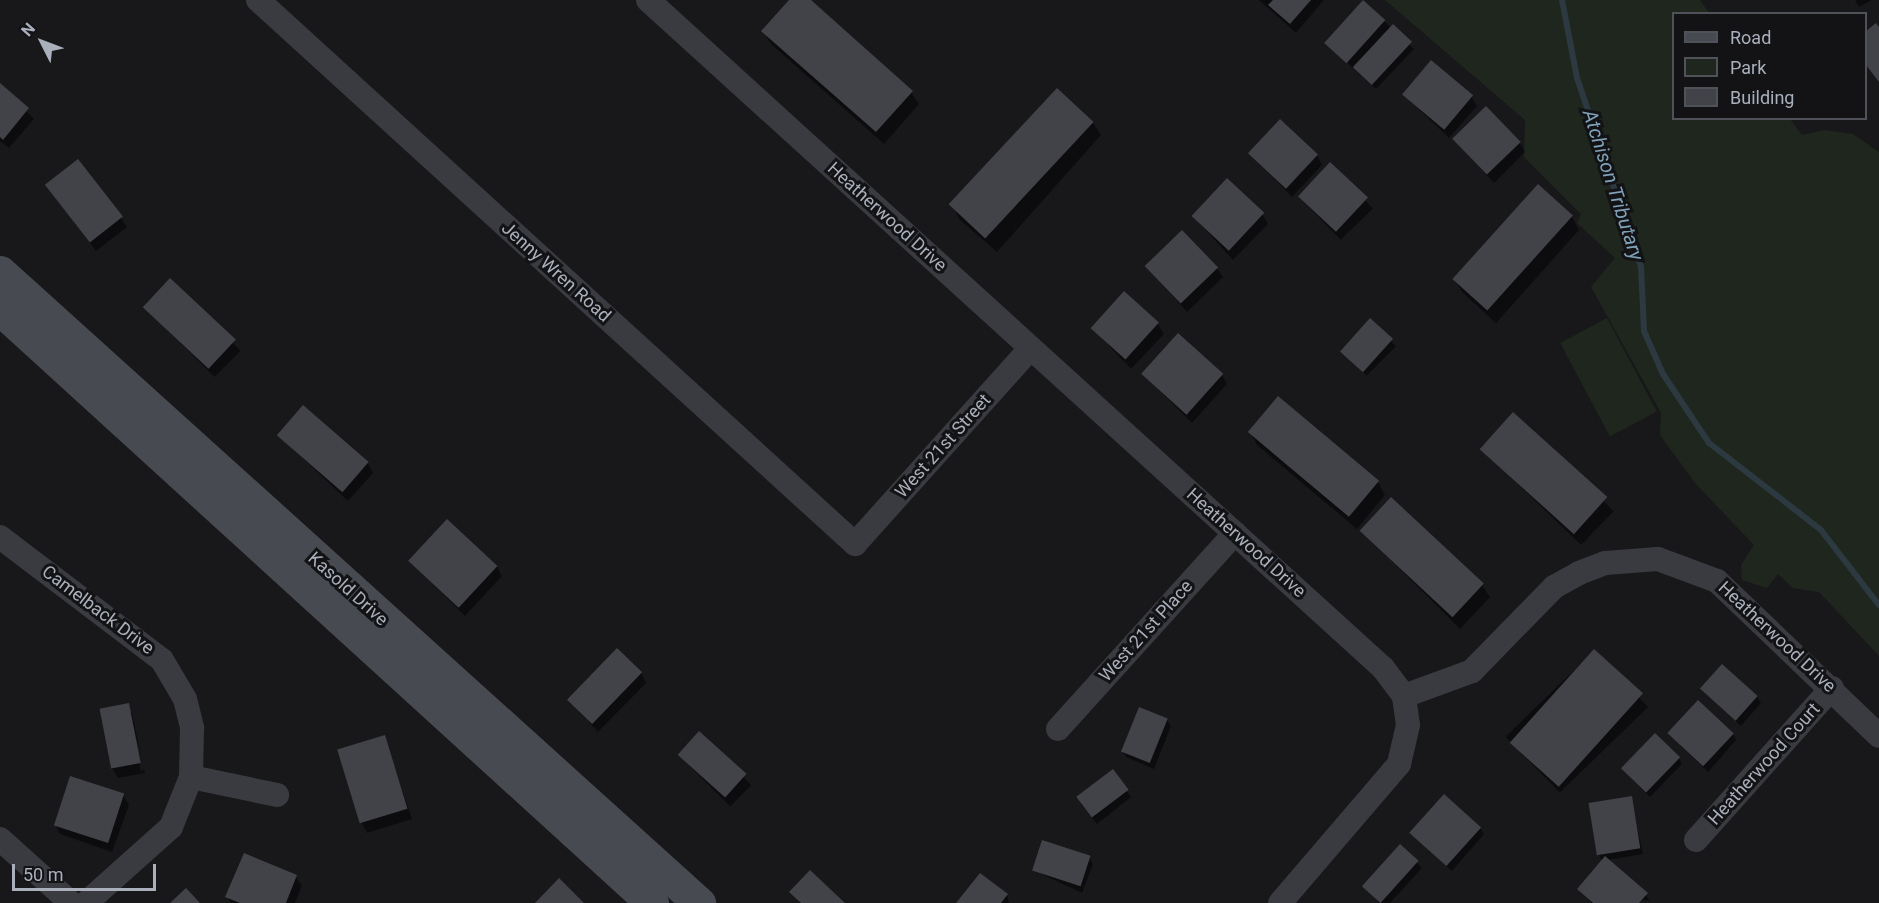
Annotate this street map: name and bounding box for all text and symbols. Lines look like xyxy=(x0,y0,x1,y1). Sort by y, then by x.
north arrow xyxy=(12,12,72,72)
legend xyxy=(1672,12,1867,120)
text: N xyxy=(17,19,39,40)
text: Road xyxy=(1730,27,1771,48)
text: Park xyxy=(1730,57,1766,78)
text: Building xyxy=(1730,87,1794,108)
water label: Atchison Tributary xyxy=(1577,106,1649,264)
street label: Heatherwood Drive xyxy=(823,158,951,276)
street label: Jenny Wren Road xyxy=(497,217,615,327)
street label: West 21st Street xyxy=(891,390,995,502)
street label: Heatherwood Drive xyxy=(1182,484,1310,602)
street label: Kasold Drive xyxy=(304,547,392,631)
street label: Camelback Drive xyxy=(38,561,158,659)
street label: West 21st Place xyxy=(1095,576,1197,686)
street label: Heatherwood Drive xyxy=(1714,577,1840,697)
street label: Heatherwood Court xyxy=(1704,699,1824,829)
scale bar xyxy=(15,852,159,890)
text: 50 m xyxy=(23,864,63,885)

